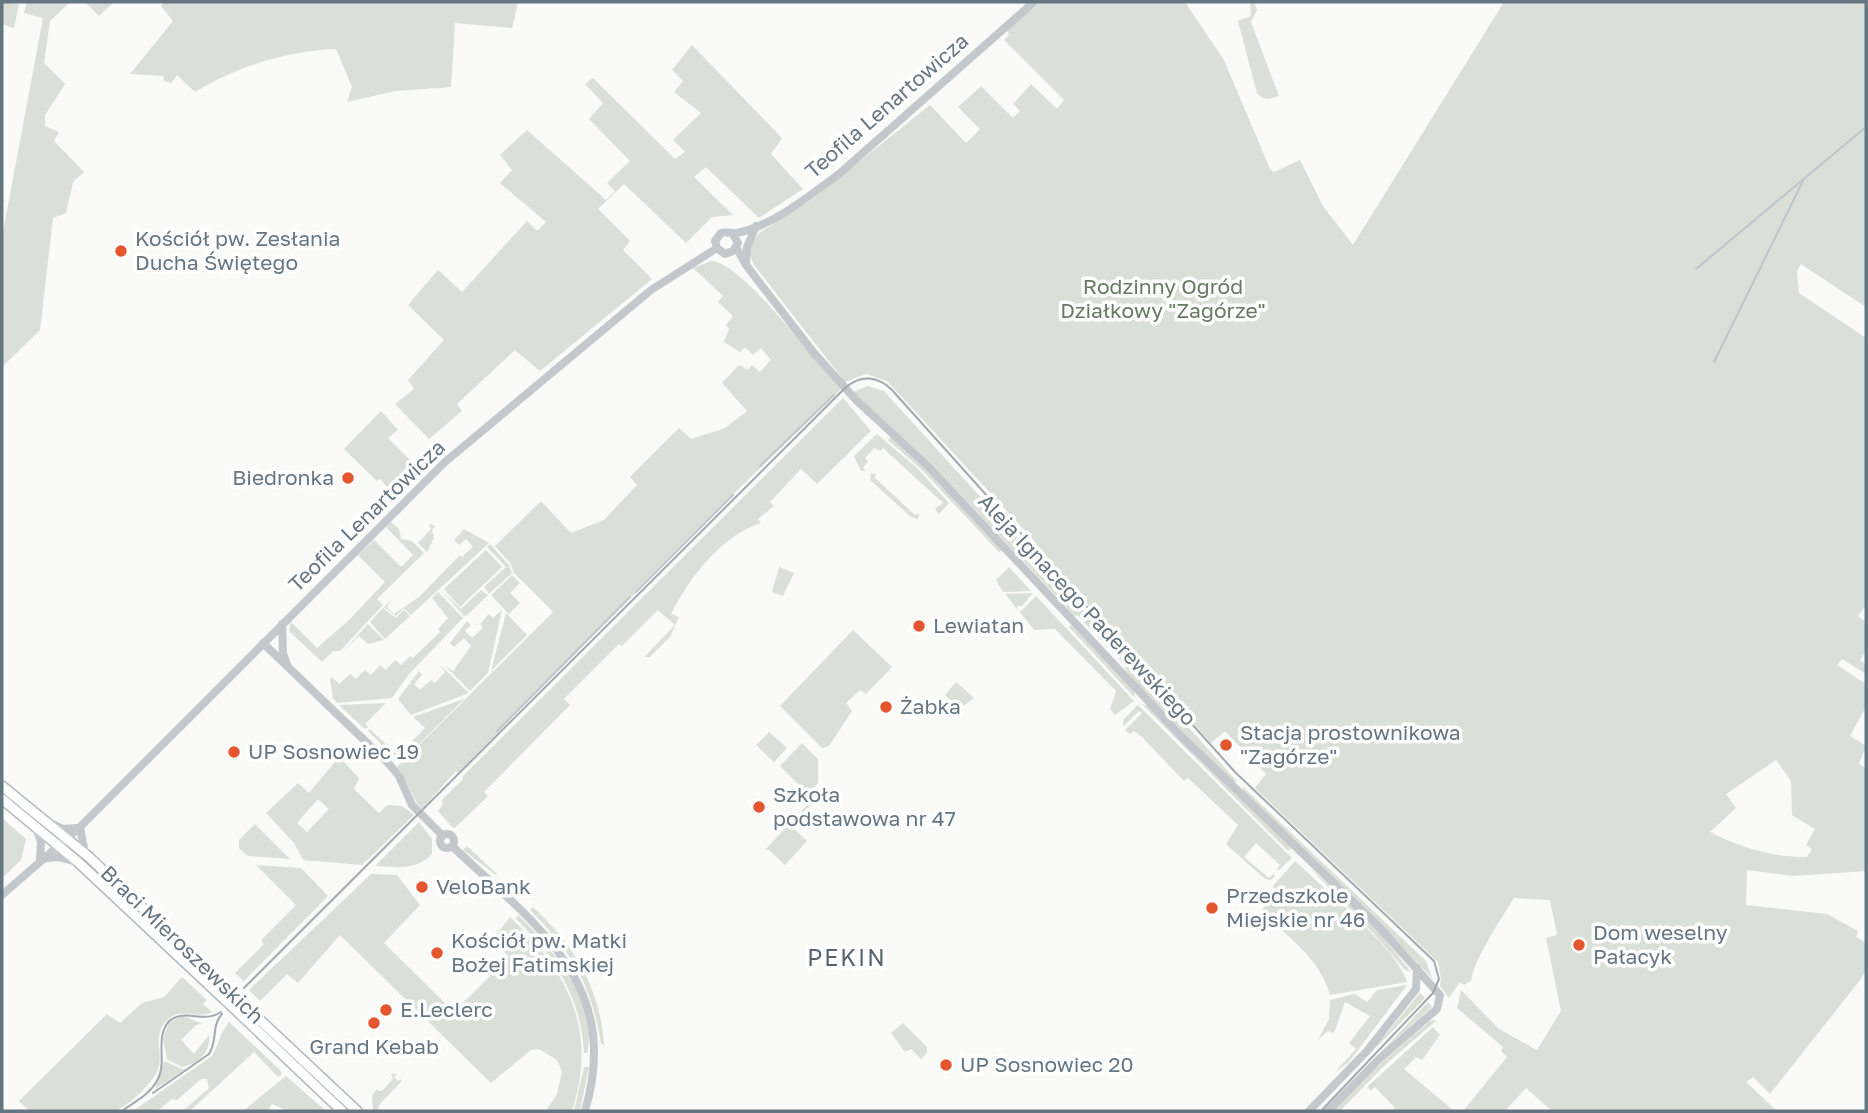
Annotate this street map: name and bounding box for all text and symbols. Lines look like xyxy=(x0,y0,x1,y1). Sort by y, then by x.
street label: Teofila Lenartowicza xyxy=(799,27,973,183)
place label: Kościół pw. Zesłania Ducha Świętego xyxy=(135,225,340,275)
marker: Kościół pw. Zesłania Ducha Świętego xyxy=(113,243,129,259)
park label: Rodzinny Ogród Działkowy "Zagórze" xyxy=(1060,273,1266,323)
street label: Teofila Lenartowicza xyxy=(283,434,450,597)
place label: Biedronka xyxy=(232,464,334,490)
marker: Biedronka xyxy=(340,470,356,486)
street label: Aleja Ignacego Paderewskiego xyxy=(973,488,1202,731)
place label: Lewiatan xyxy=(933,612,1024,638)
marker: Lewiatan xyxy=(911,618,927,634)
place label: Żabka xyxy=(900,693,961,719)
marker: Żabka xyxy=(878,699,894,715)
place label: Stacja prostownikowa "Zagórze" xyxy=(1240,719,1461,769)
marker: Stacja prostownikowa "Zagórze" xyxy=(1218,737,1234,753)
place label: UP Sosnowiec 19 xyxy=(248,738,419,764)
marker: UP Sosnowiec 19 xyxy=(226,744,242,760)
place label: Szkoła podstawowa nr 47 xyxy=(773,781,956,831)
marker: Szkoła podstawowa nr 47 xyxy=(751,799,767,815)
street label: Braci Mieroszewskich xyxy=(96,860,270,1029)
place label: VeloBank xyxy=(436,873,531,899)
marker: VeloBank xyxy=(414,879,430,895)
place label: Przedszkole Miejskie nr 46 xyxy=(1226,882,1365,932)
marker: Przedszkole Miejskie nr 46 xyxy=(1204,900,1220,916)
place label: Dom weselny Pałacyk xyxy=(1593,919,1728,969)
place label: Kościół pw. Matki Bożej Fatimskiej xyxy=(451,927,627,977)
marker: Dom weselny Pałacyk xyxy=(1571,937,1587,953)
district label: PEKIN xyxy=(807,943,887,971)
marker: Kościół pw. Matki Bożej Fatimskiej xyxy=(429,945,445,961)
place label: E.Leclerc xyxy=(400,996,493,1022)
marker: E.Leclerc xyxy=(378,1002,394,1018)
marker: Grand Kebab xyxy=(366,1015,382,1031)
place label: Grand Kebab xyxy=(309,1033,439,1059)
place label: UP Sosnowiec 20 xyxy=(960,1051,1134,1077)
marker: UP Sosnowiec 20 xyxy=(938,1057,954,1073)

